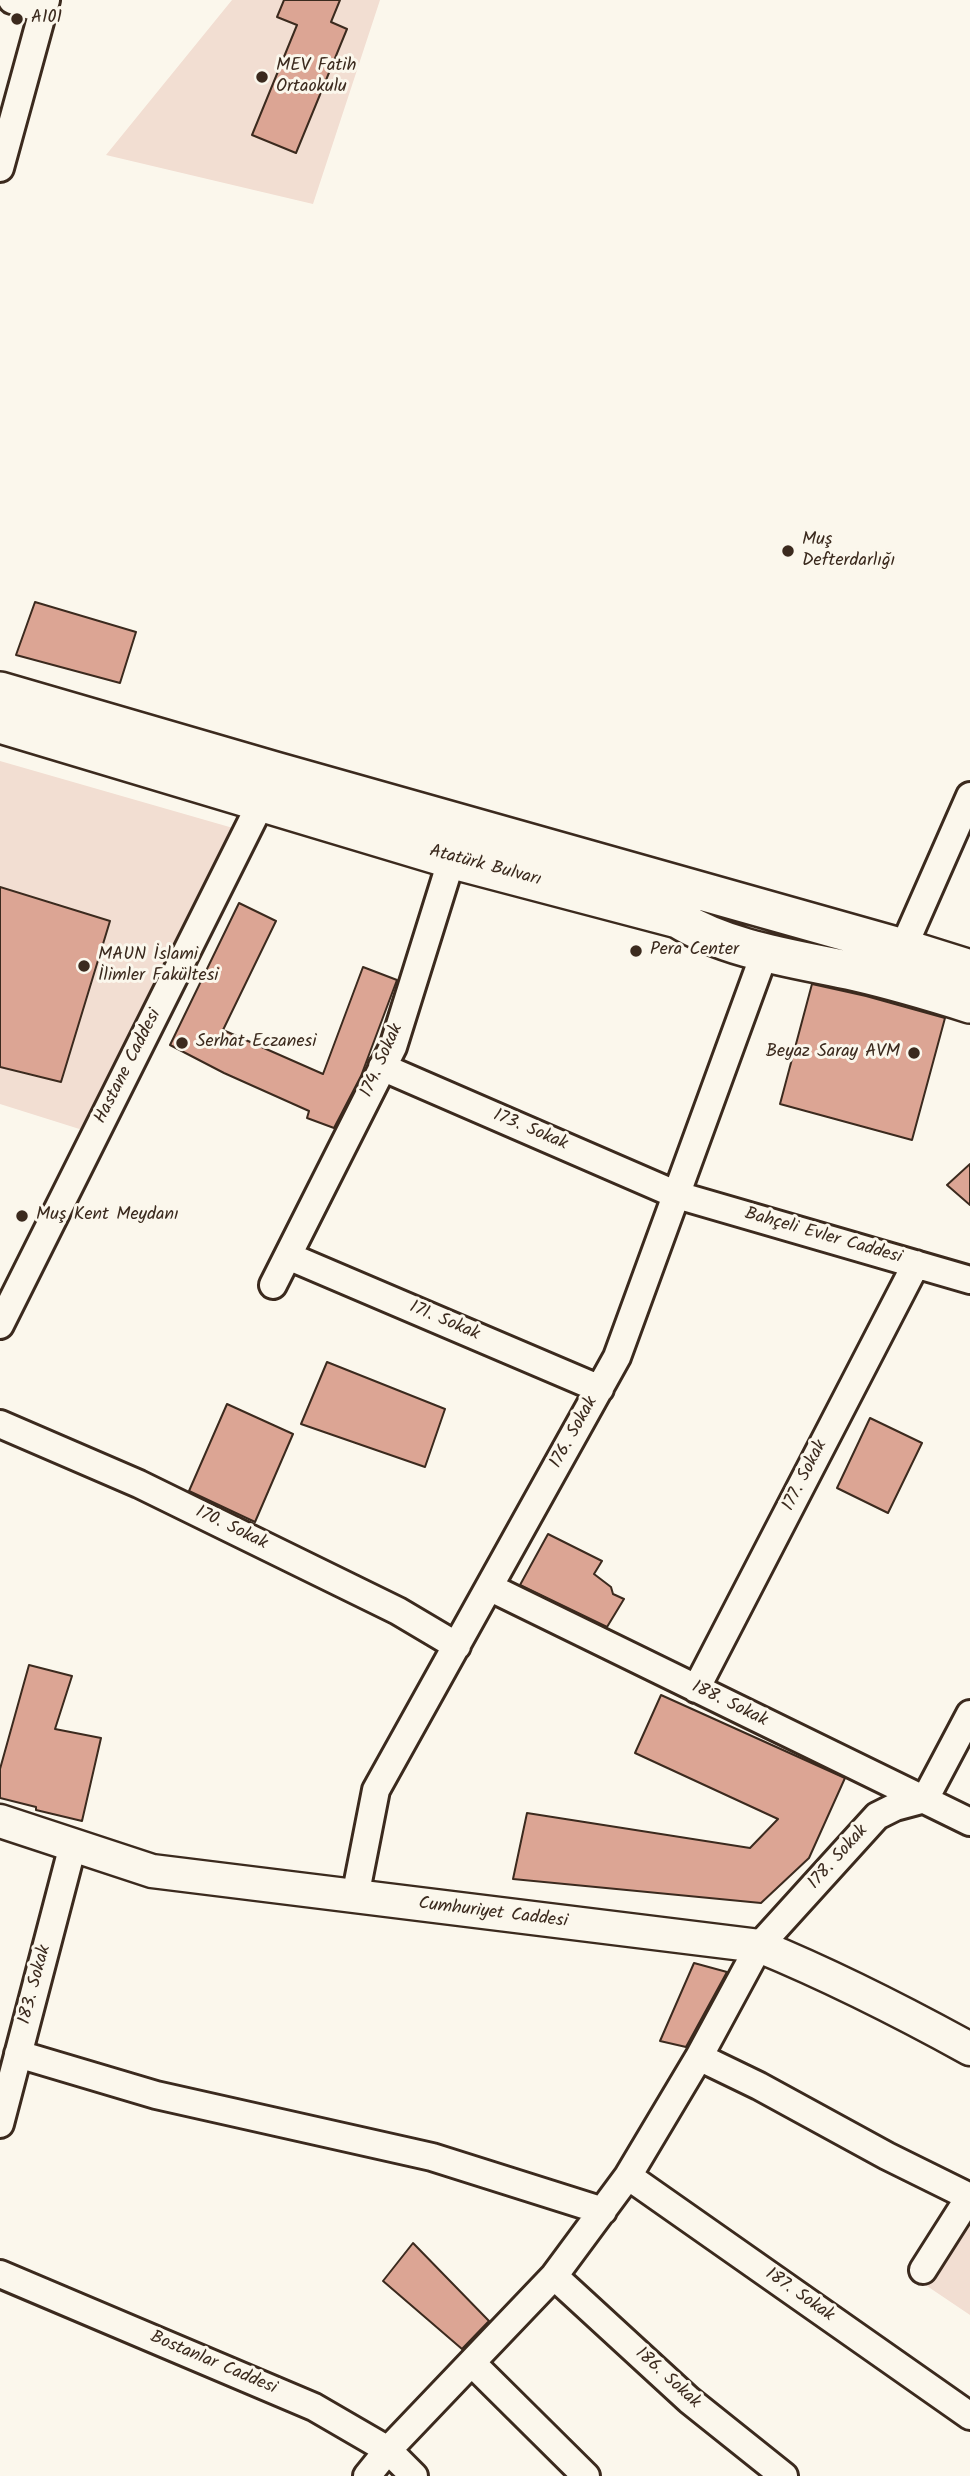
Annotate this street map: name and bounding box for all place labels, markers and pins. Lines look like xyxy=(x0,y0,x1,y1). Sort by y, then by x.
place label: A101 xyxy=(31,8,62,30)
marker: A101 xyxy=(9,11,25,27)
place label: MEV Fatih Ortaokulu xyxy=(276,56,356,98)
marker: MEV Fatih Ortaokulu xyxy=(254,69,270,85)
place label: Muş Defterdarlığı xyxy=(802,530,895,572)
marker: Muş Defterdarlığı xyxy=(780,543,796,559)
place label: Pera Center xyxy=(650,940,739,962)
marker: Pera Center xyxy=(628,943,644,959)
place label: MAUN İslami İlimler Fakültesi xyxy=(98,945,219,988)
marker: MAUN İslami İlimler Fakültesi xyxy=(76,958,92,974)
place label: Serhat Eczanesi xyxy=(196,1032,316,1054)
marker: Serhat Eczanesi xyxy=(174,1035,190,1051)
place label: Beyaz Saray AVM xyxy=(766,1042,900,1064)
marker: Beyaz Saray AVM xyxy=(906,1045,922,1061)
place label: Muş Kent Meydanı xyxy=(36,1205,179,1227)
marker: Muş Kent Meydanı xyxy=(14,1208,30,1224)

